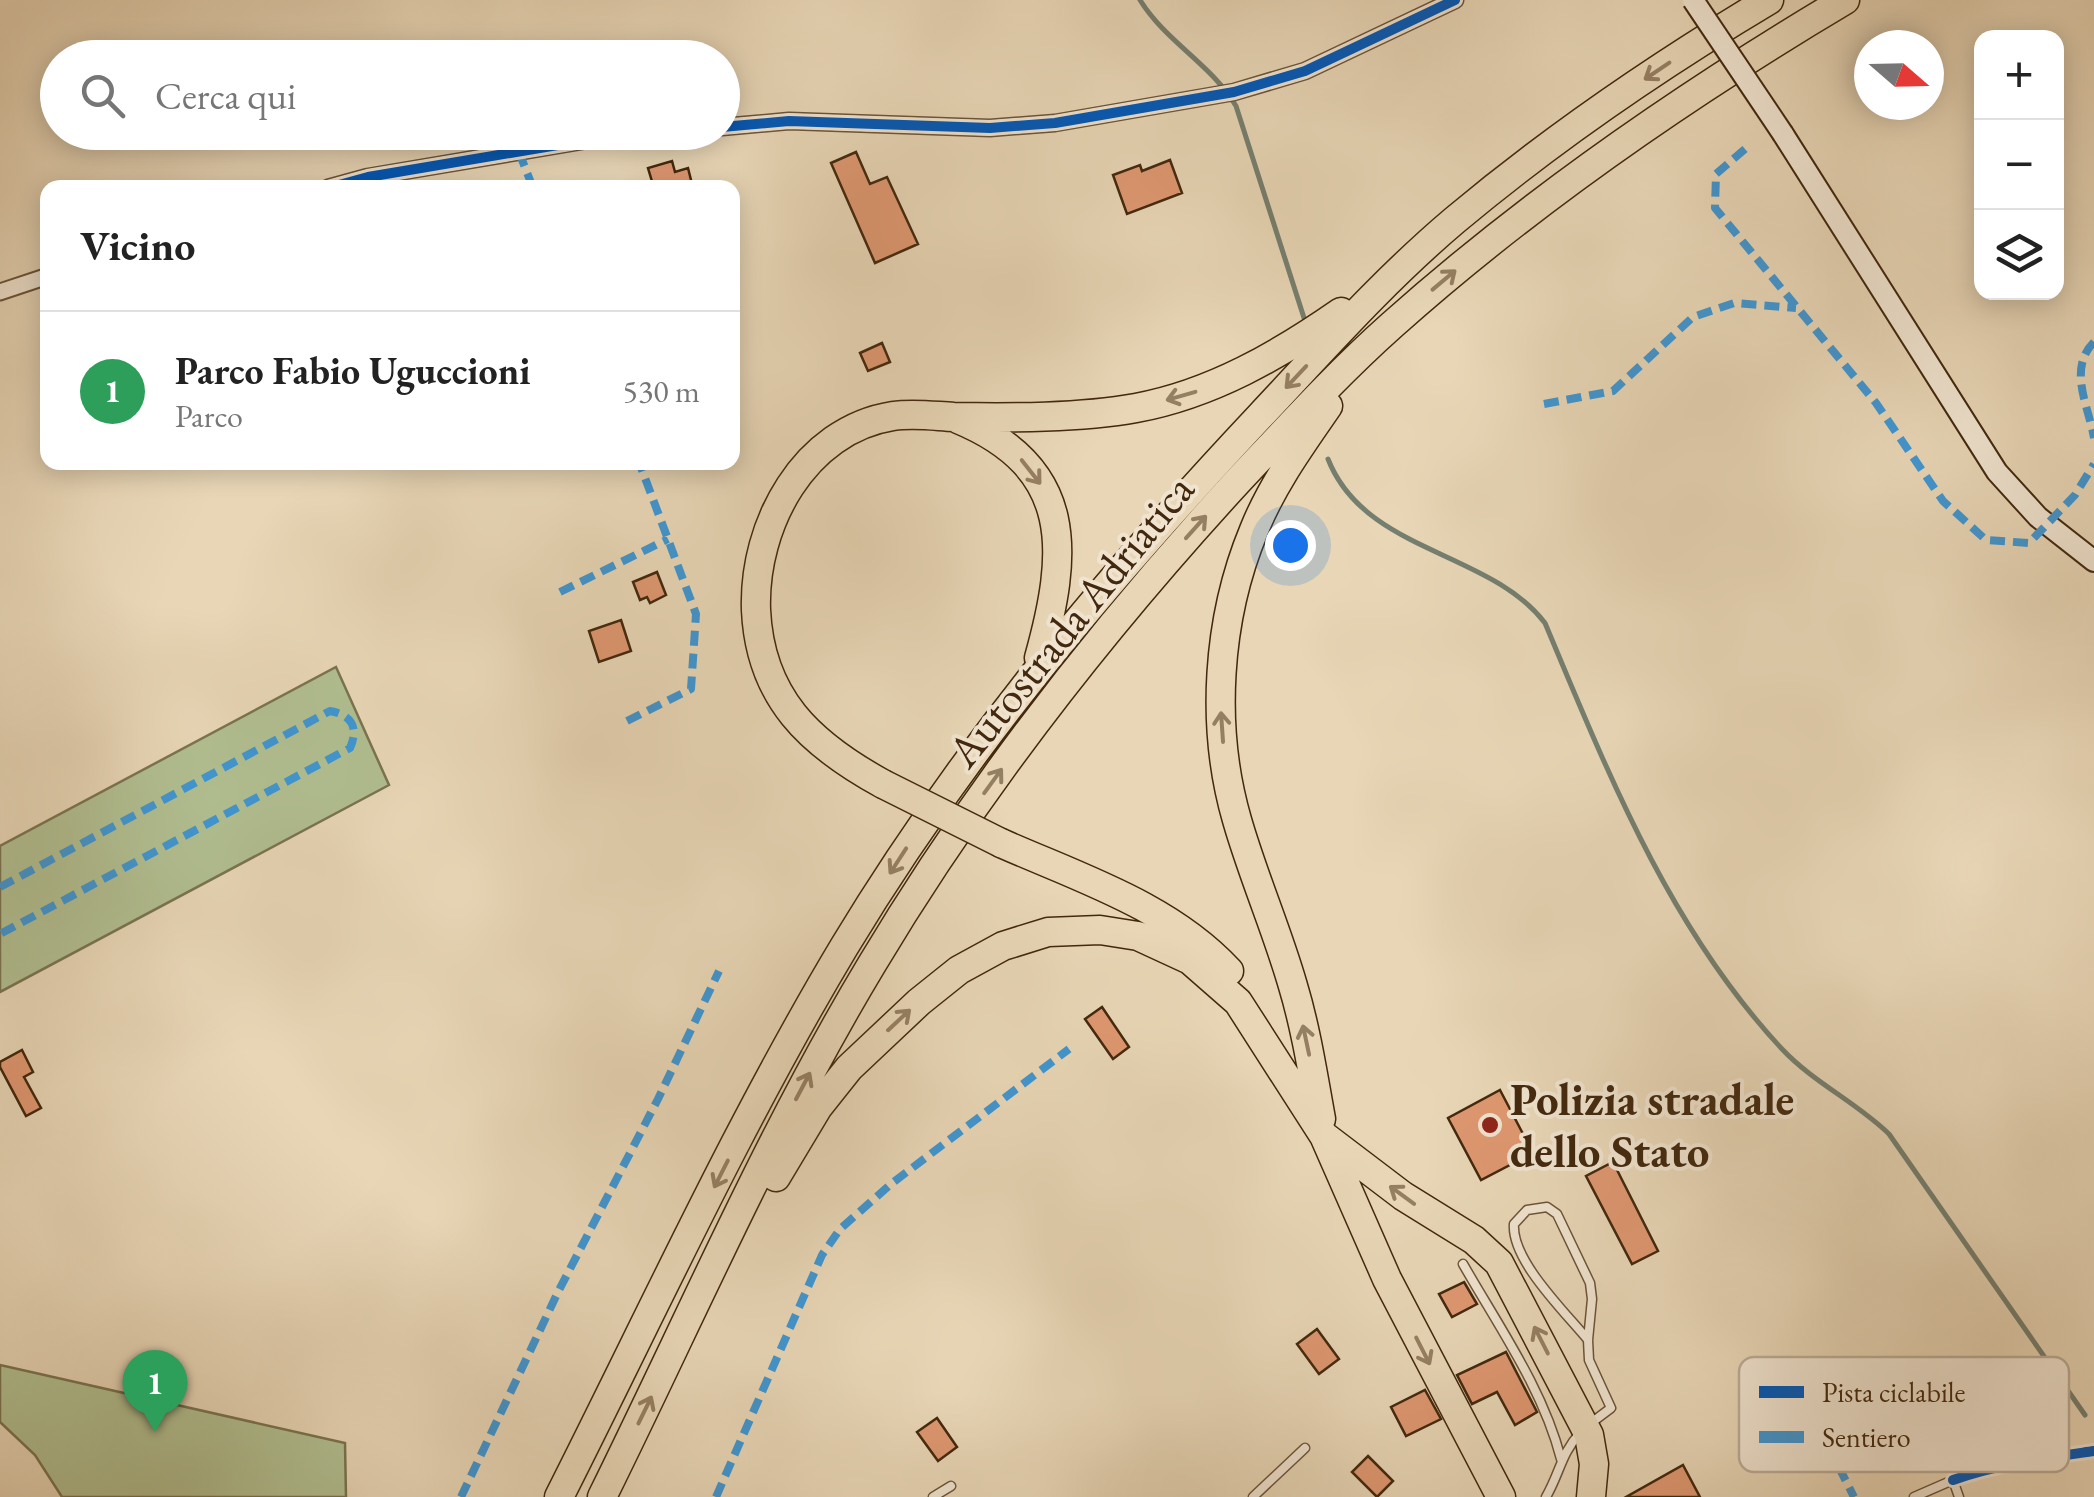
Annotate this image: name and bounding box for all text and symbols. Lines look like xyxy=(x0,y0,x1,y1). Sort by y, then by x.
north arrow xyxy=(1854,30,1944,120)
map controls xyxy=(1974,30,2064,300)
button: + xyxy=(1974,30,2064,120)
search box xyxy=(40,40,740,150)
one-way arrow xyxy=(1644,60,1672,81)
icon: search xyxy=(75,68,130,123)
text: Cerca qui xyxy=(155,71,296,120)
button: − xyxy=(1974,120,2064,210)
button: layers xyxy=(1974,210,2064,300)
text: Vicino xyxy=(80,218,195,273)
one-way arrow xyxy=(1431,269,1456,292)
text: Parco Fabio Uguccioni xyxy=(175,346,530,395)
one-way arrow xyxy=(1284,365,1308,389)
text: 1 xyxy=(104,370,121,412)
text: 530 m xyxy=(623,370,700,412)
one-way arrow xyxy=(1166,388,1197,406)
text: Parco xyxy=(175,395,243,437)
one-way arrow xyxy=(1019,458,1041,484)
street label: Autostrada Adriatica xyxy=(933,461,1206,779)
one-way arrow xyxy=(1184,515,1207,540)
your location xyxy=(1265,520,1316,571)
one-way arrow xyxy=(1212,711,1231,744)
one-way arrow xyxy=(982,767,1003,795)
one-way arrow xyxy=(888,846,909,874)
one-way arrow xyxy=(886,1009,911,1032)
one-way arrow xyxy=(1295,1025,1314,1057)
place label: Polizia stradale dello Stato xyxy=(1510,1070,1794,1180)
one-way arrow xyxy=(794,1072,814,1102)
marker: Polizia stradale dello Stato xyxy=(1479,1114,1501,1136)
one-way arrow xyxy=(711,1158,730,1188)
one-way arrow xyxy=(1389,1185,1416,1206)
one-way arrow xyxy=(1531,1326,1550,1356)
one-way arrow xyxy=(1414,1335,1433,1365)
pin: 1 xyxy=(122,1350,188,1432)
legend xyxy=(1739,1357,2069,1472)
text: Pista ciclabile xyxy=(1822,1374,1965,1410)
one-way arrow xyxy=(636,1395,655,1425)
text: Sentiero xyxy=(1822,1419,1911,1455)

